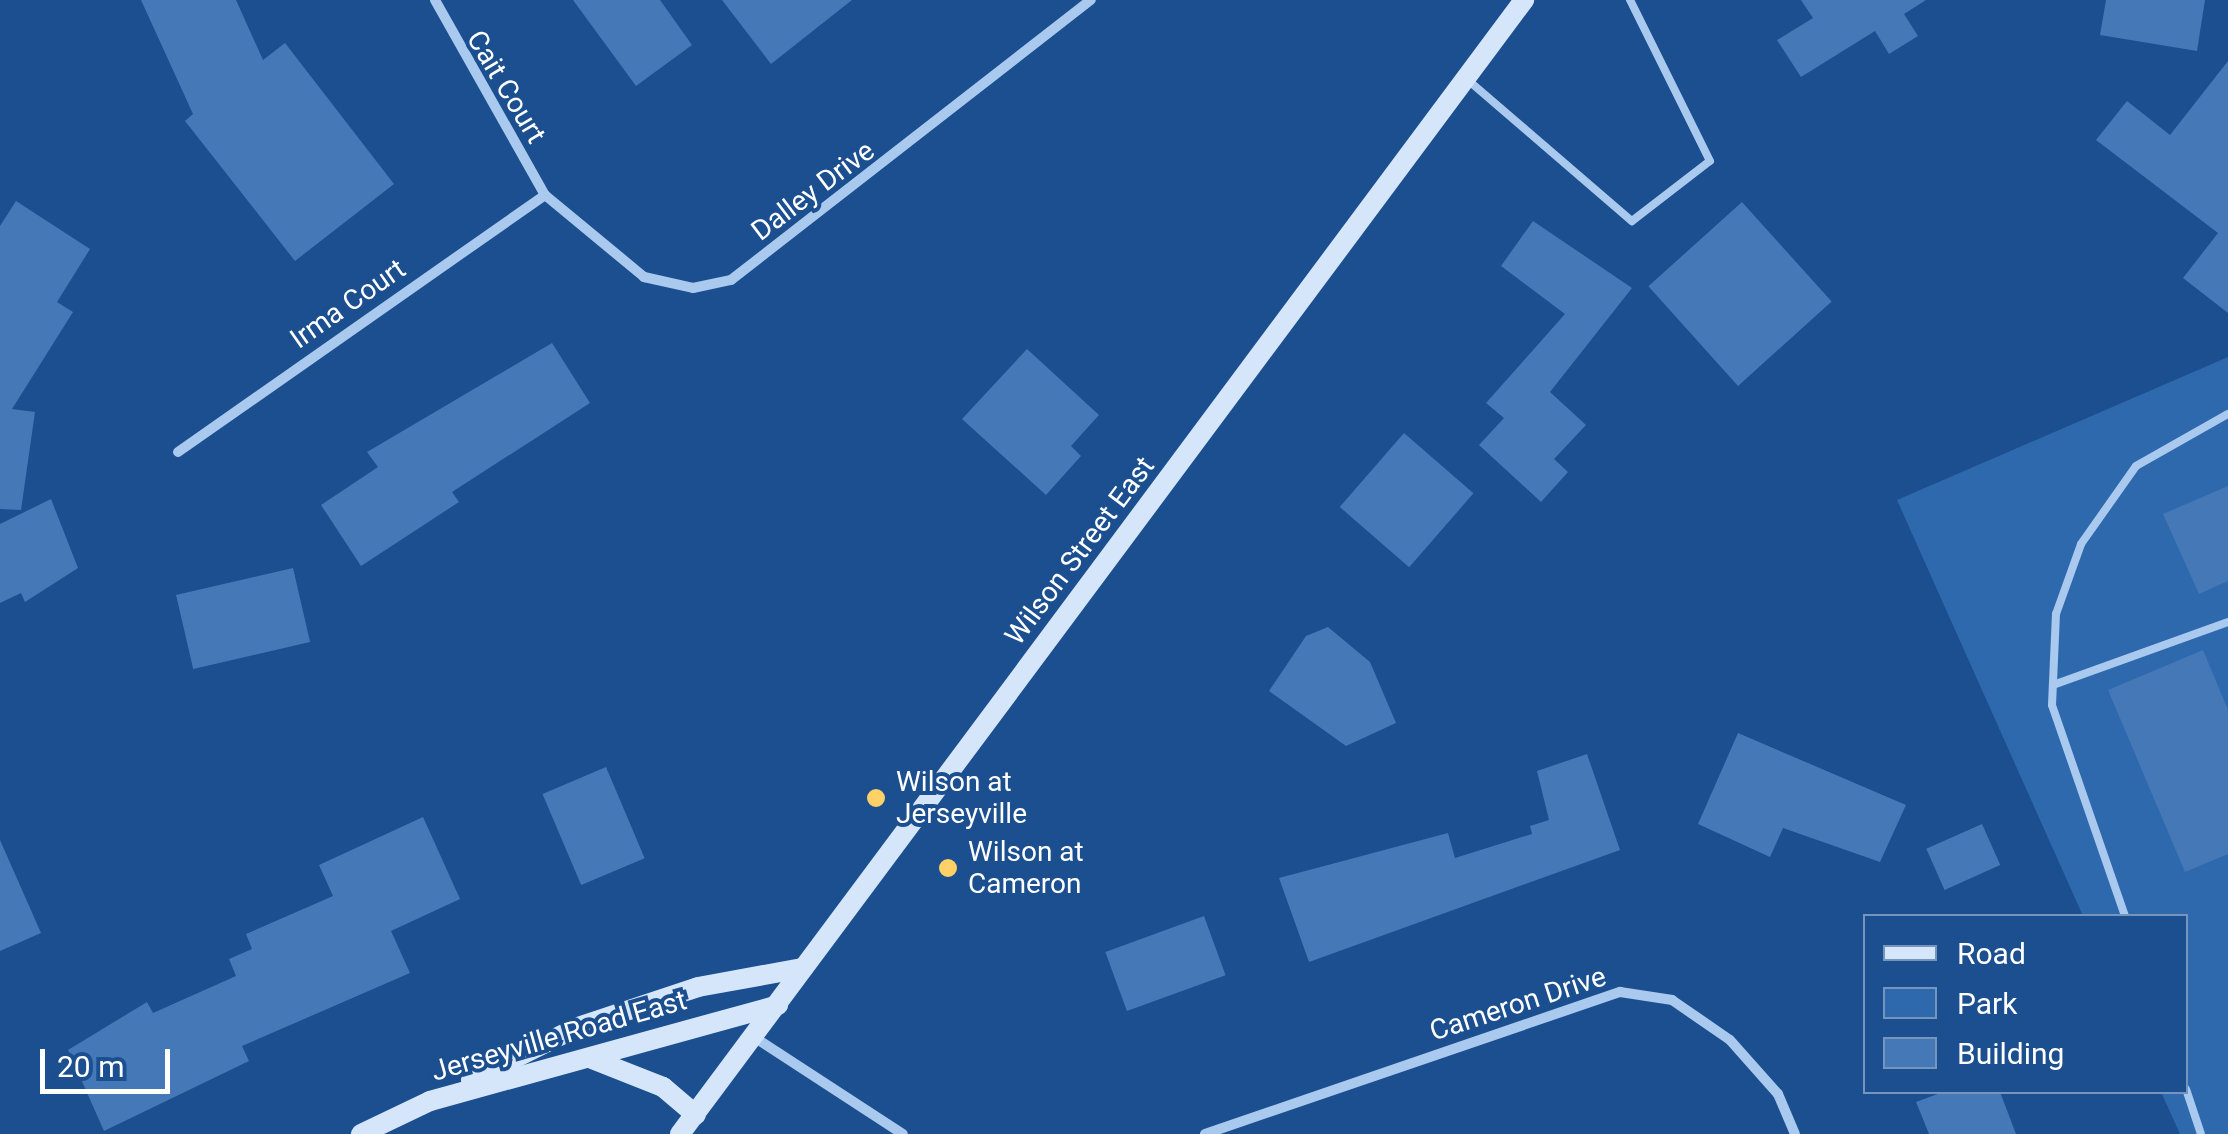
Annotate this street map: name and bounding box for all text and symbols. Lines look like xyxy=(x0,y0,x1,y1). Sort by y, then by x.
street label: Cait Court xyxy=(459,25,553,149)
street label: Dalley Drive xyxy=(745,134,881,248)
street label: Irma Court xyxy=(284,252,412,356)
street label: Wilson Street East xyxy=(998,450,1162,652)
place label: Wilson at Jerseyville xyxy=(896,765,1027,831)
marker: Wilson at Jerseyville xyxy=(865,787,887,809)
place label: Wilson at Cameron xyxy=(968,835,1084,901)
marker: Wilson at Cameron xyxy=(937,857,959,879)
legend xyxy=(1863,914,2188,1094)
text: Road xyxy=(1957,936,2026,971)
street label: Cameron Drive xyxy=(1426,960,1610,1048)
street label: Jerseyville Road East xyxy=(428,983,690,1089)
text: Park xyxy=(1957,986,2017,1021)
scale bar xyxy=(45,1029,175,1091)
text: Building xyxy=(1957,1036,2064,1071)
text: 20 m xyxy=(57,1049,124,1084)

